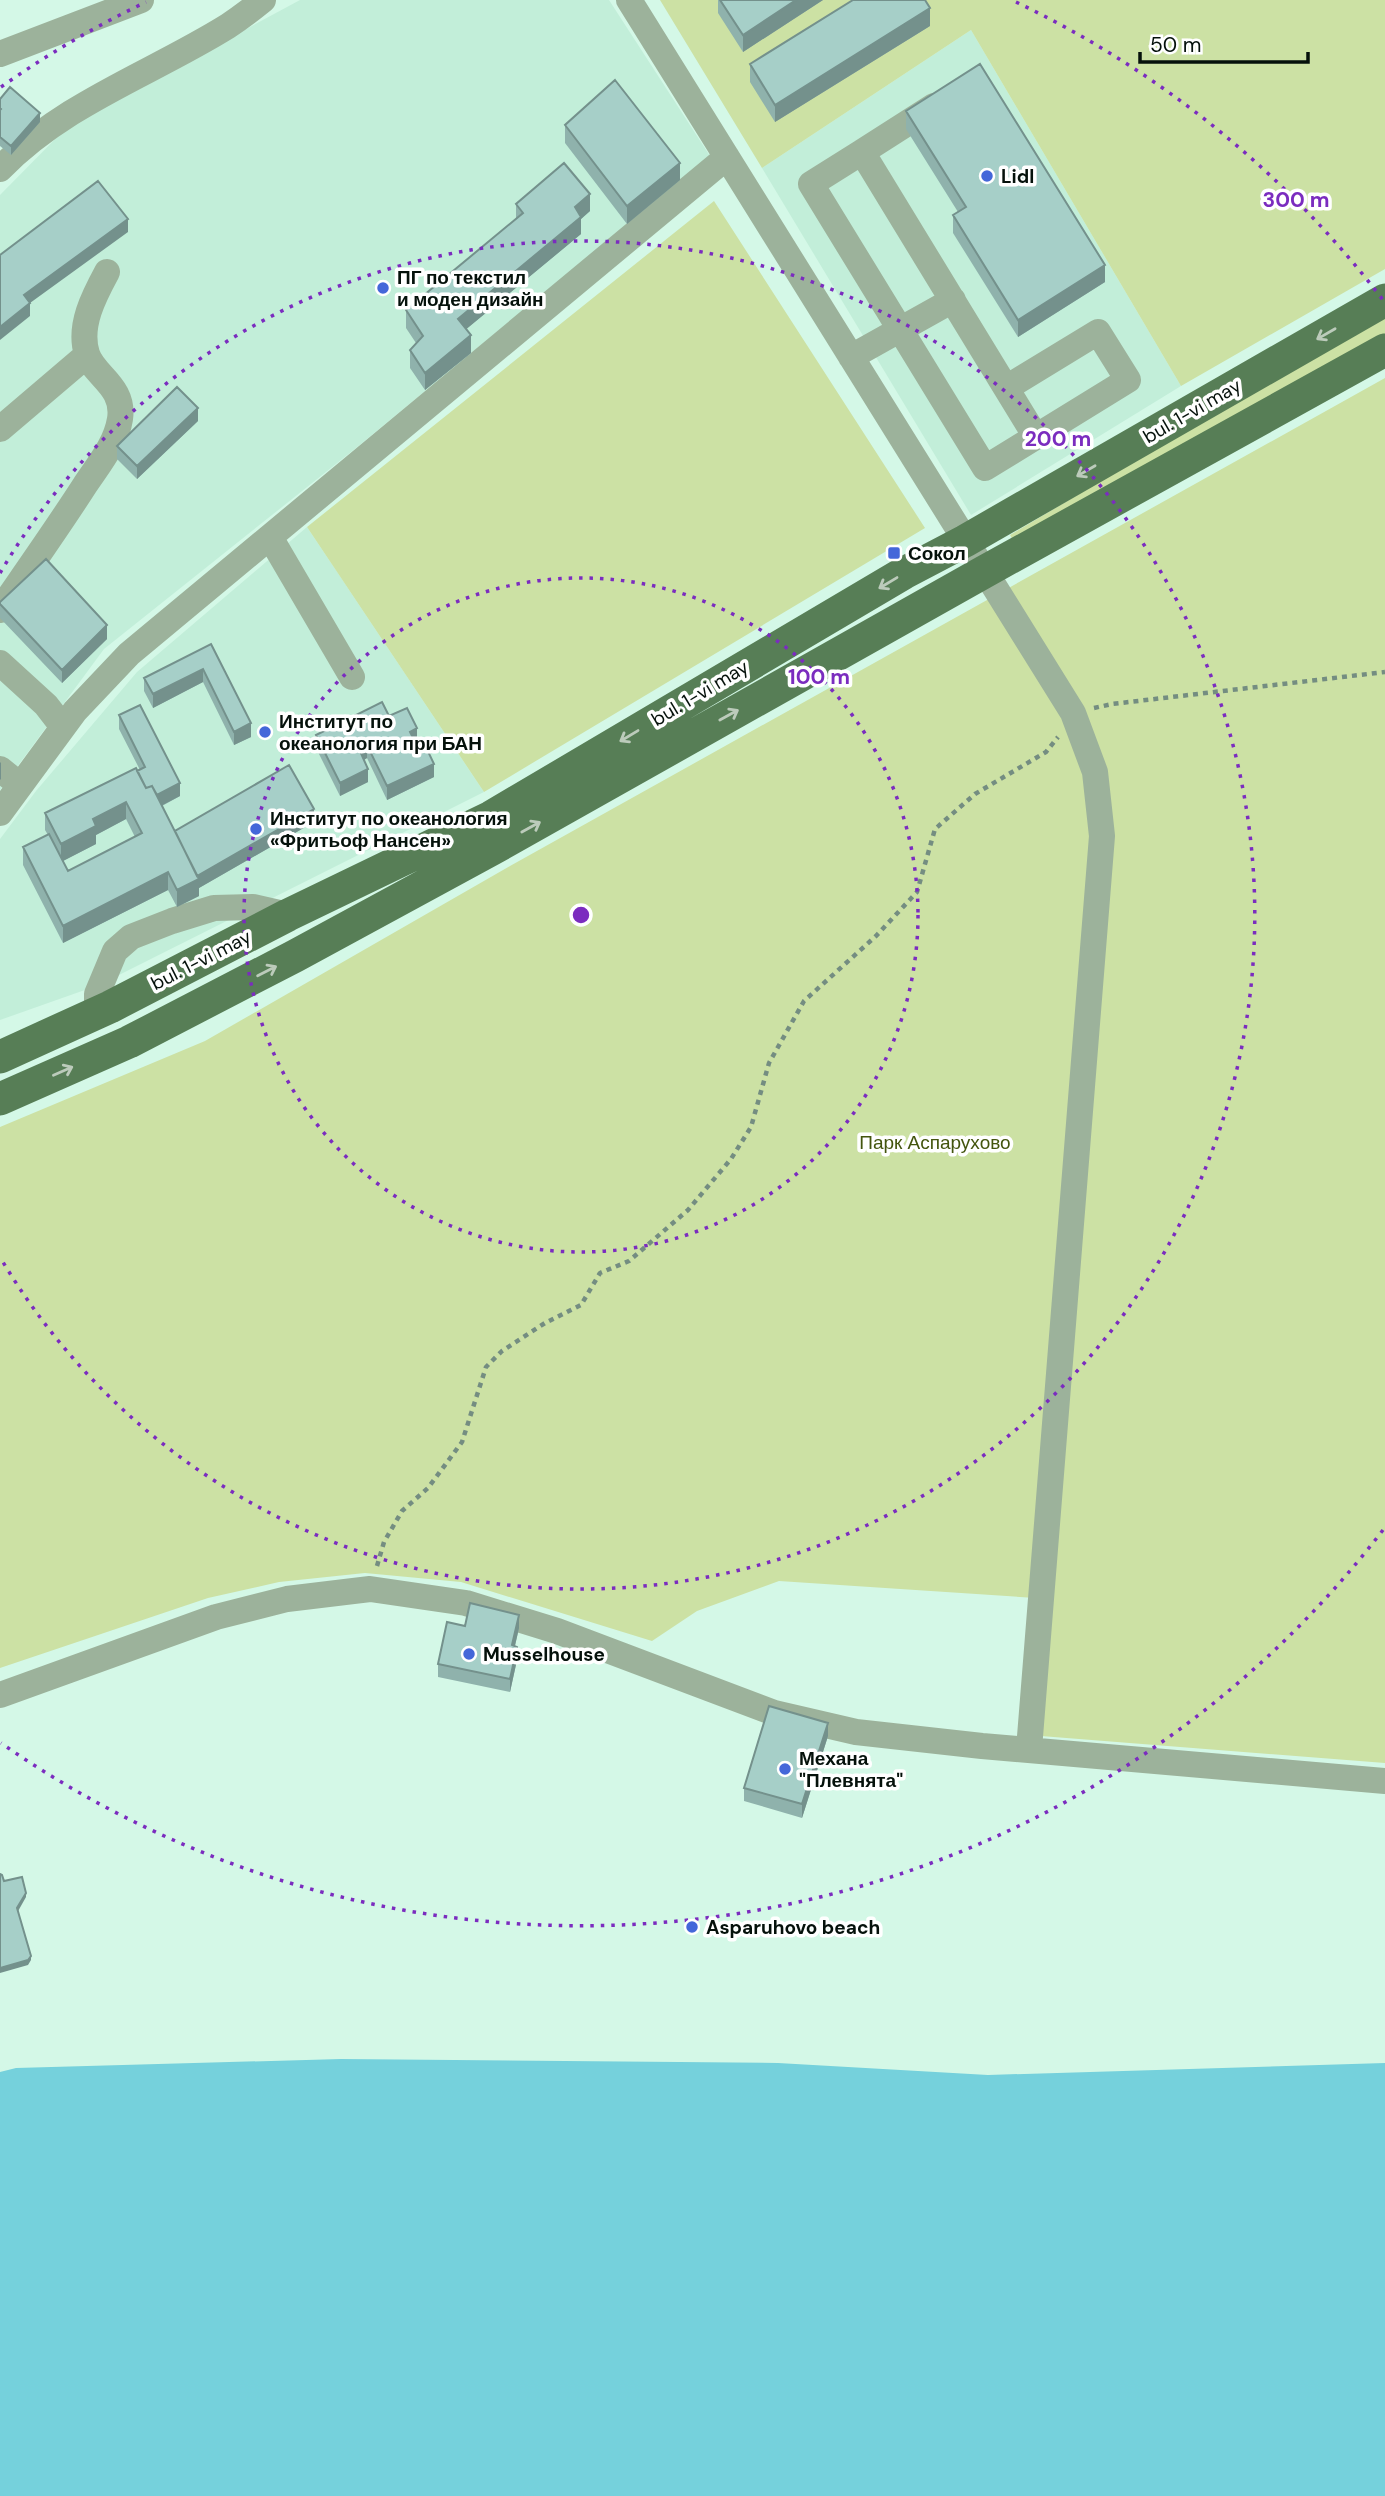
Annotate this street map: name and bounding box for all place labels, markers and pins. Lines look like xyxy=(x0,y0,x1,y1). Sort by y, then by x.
place label: Lidl xyxy=(1001,164,1034,189)
marker: Lidl xyxy=(979,168,995,184)
place label: ПГ по текстил и моден дизайн xyxy=(397,265,544,312)
marker: ПГ по текстил и моден дизайн xyxy=(375,280,391,296)
place label: Сокол xyxy=(908,541,966,566)
marker: Сокол xyxy=(886,545,902,561)
place label: Институт по океанология при БАН xyxy=(279,709,482,756)
marker: Институт по океанология при БАН xyxy=(257,724,273,740)
place label: Институт по океанология «Фритьоф Нансен» xyxy=(270,806,508,853)
marker: Институт по океанология «Фритьоф Нансен» xyxy=(248,821,264,837)
centre of rings xyxy=(569,903,593,927)
place label: Musselhouse xyxy=(483,1642,605,1667)
marker: Musselhouse xyxy=(461,1646,477,1662)
place label: Механа "Плевнята" xyxy=(799,1746,903,1793)
marker: Механа "Плевнята" xyxy=(777,1761,793,1777)
place label: Asparuhovo beach xyxy=(706,1915,880,1940)
marker: Asparuhovo beach xyxy=(684,1919,700,1935)

